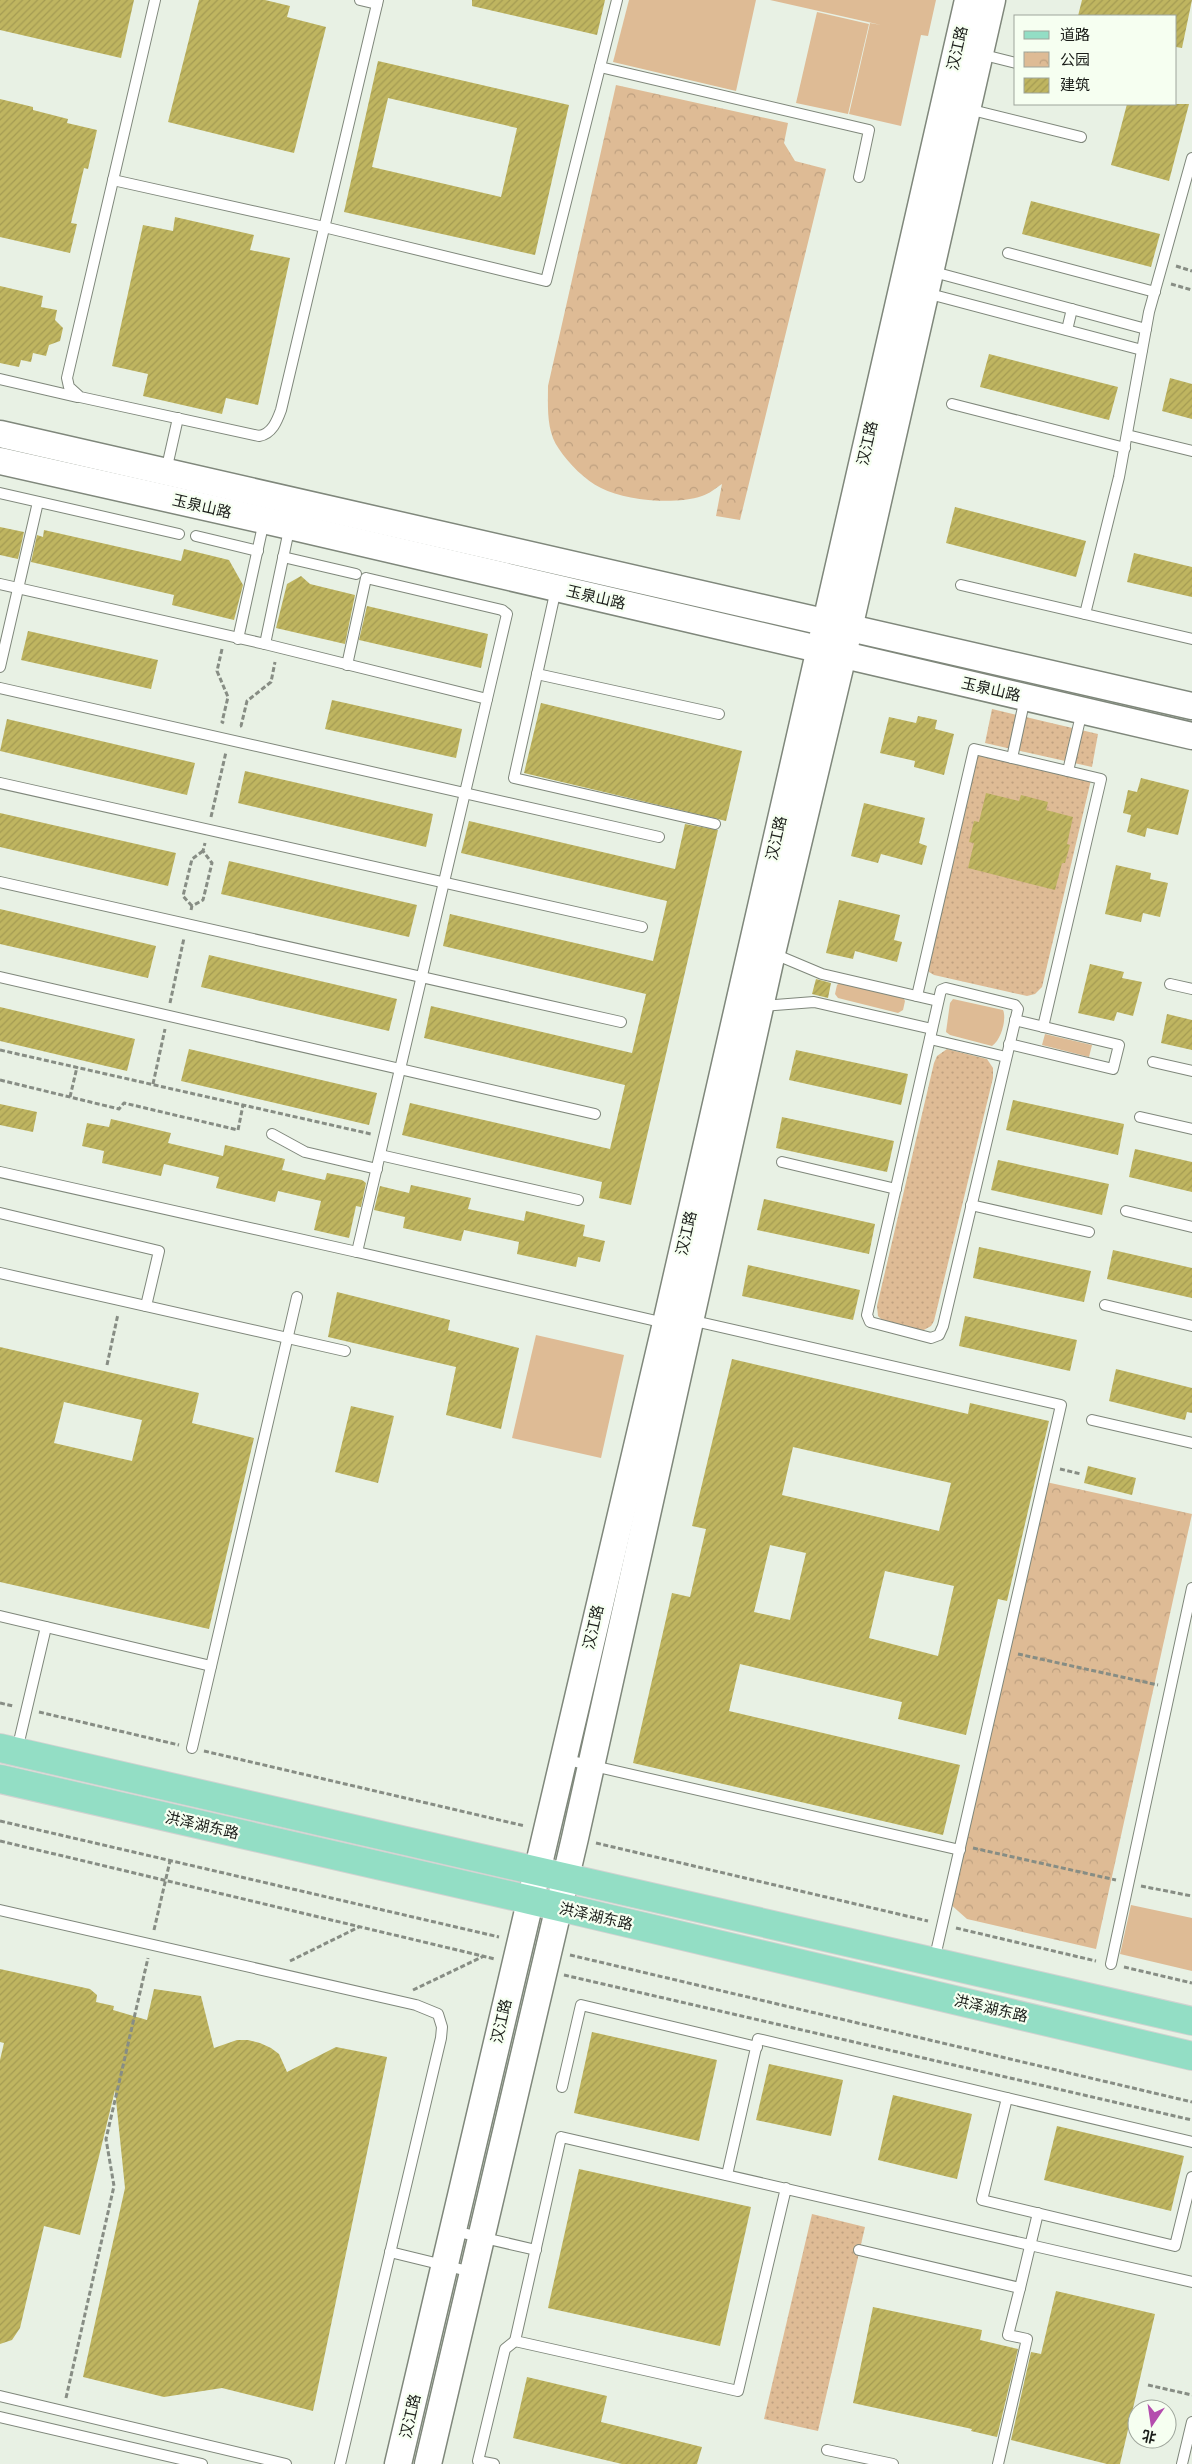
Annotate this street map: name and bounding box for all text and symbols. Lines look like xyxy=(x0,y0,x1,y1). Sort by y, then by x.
legend xyxy=(1014,15,1177,105)
street label: 汉江路 xyxy=(943,24,971,72)
text: 道路 xyxy=(1060,25,1090,44)
text: 公园 xyxy=(1060,50,1090,69)
text: 建筑 xyxy=(1060,75,1090,94)
street label: 汉江路 xyxy=(853,419,881,467)
street label: 玉泉山路 xyxy=(171,490,233,522)
street label: 玉泉山路 xyxy=(565,581,627,613)
street label: 玉泉山路 xyxy=(960,673,1022,705)
street label: 汉江路 xyxy=(762,814,790,862)
street label: 汉江路 xyxy=(672,1209,700,1257)
street label: 汉江路 xyxy=(579,1603,607,1651)
street label: 洪泽湖东路 xyxy=(163,1807,241,1843)
street label: 洪泽湖东路 xyxy=(557,1898,635,1934)
street label: 洪泽湖东路 xyxy=(952,1990,1030,2026)
street label: 汉江路 xyxy=(487,1997,515,2045)
street label: 汉江路 xyxy=(396,2392,424,2440)
north arrow xyxy=(1127,2399,1177,2449)
text: 北 xyxy=(1140,2426,1158,2447)

